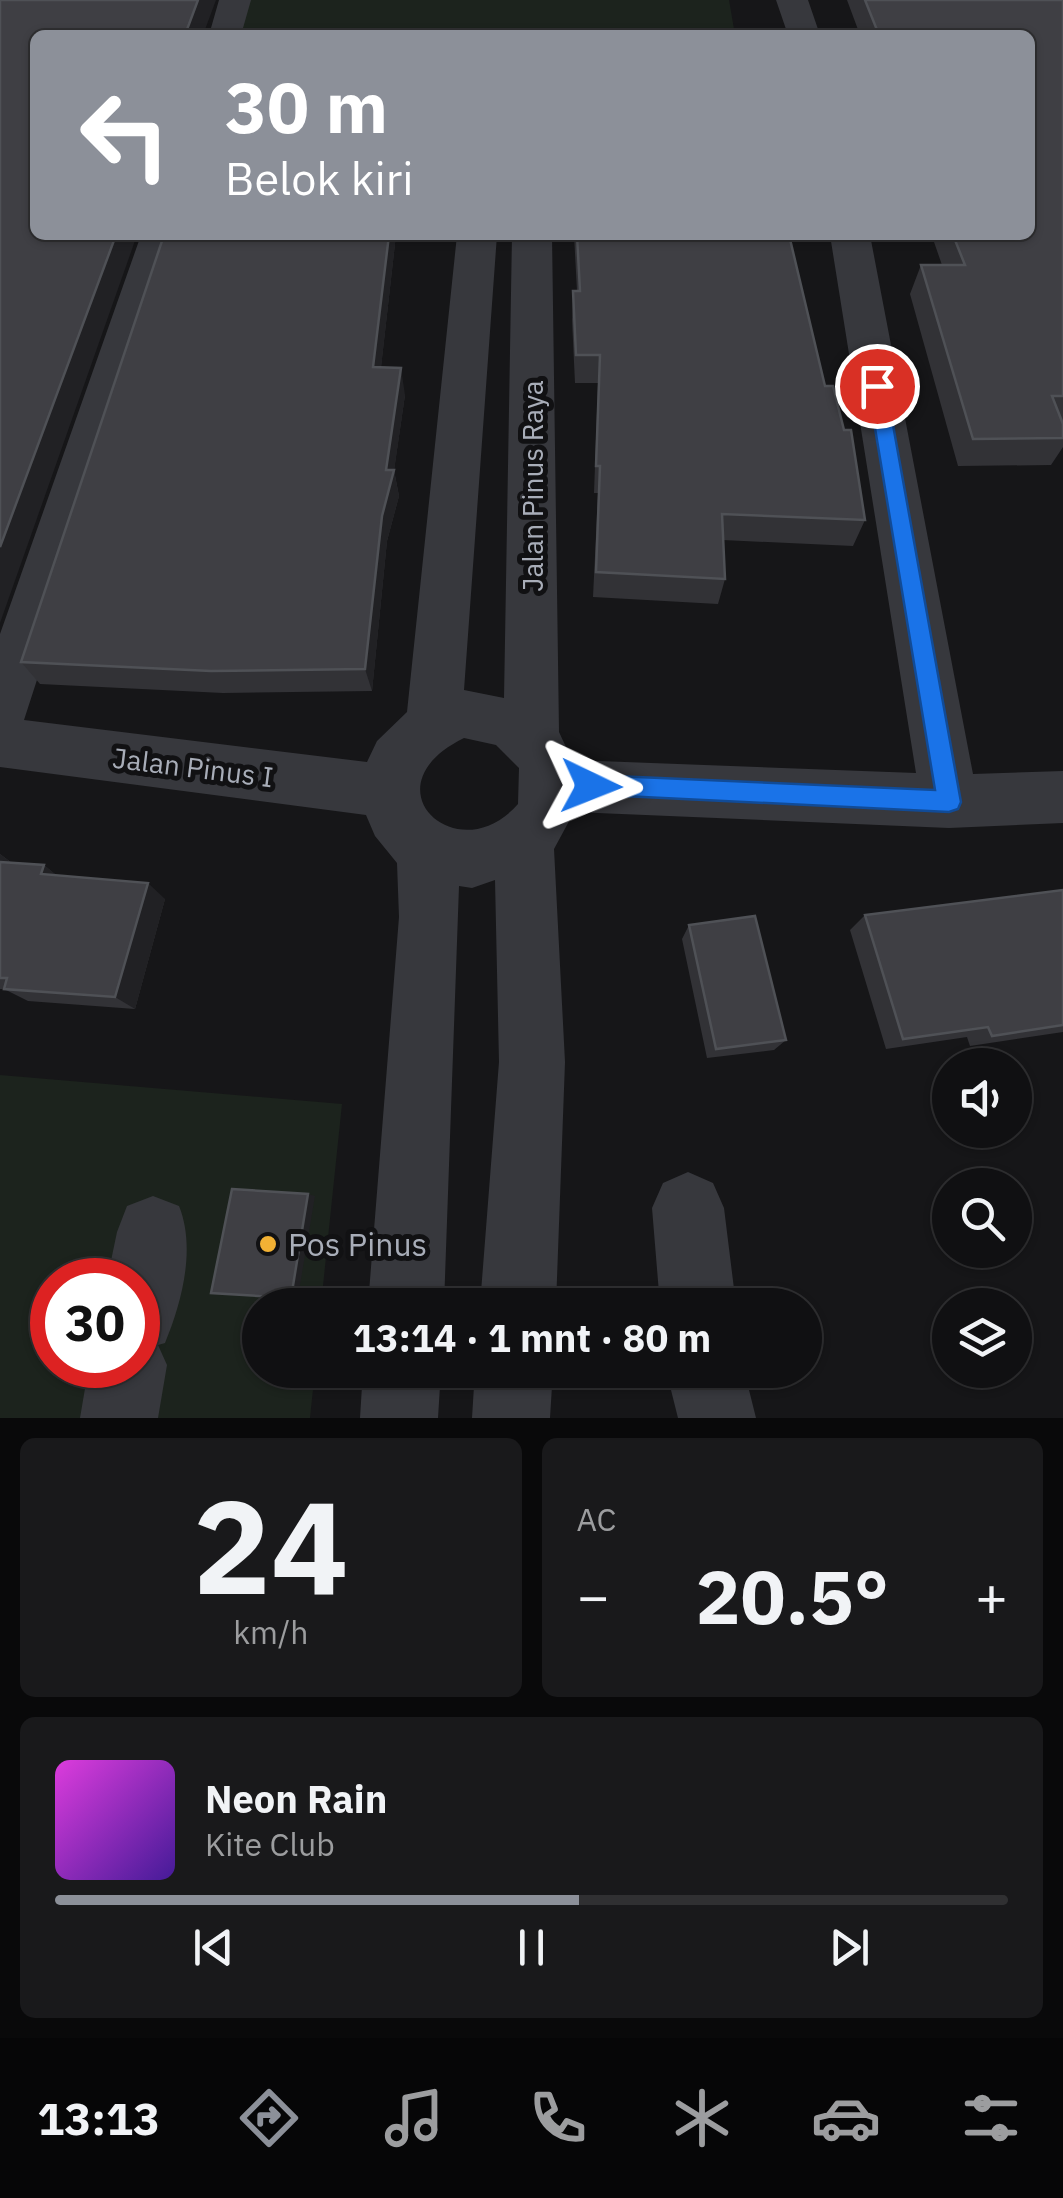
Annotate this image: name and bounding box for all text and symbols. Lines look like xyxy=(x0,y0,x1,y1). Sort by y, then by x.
text: 30 m xyxy=(225,61,388,152)
icon: left xyxy=(60,70,190,200)
text: Belok kiri xyxy=(225,149,414,207)
pin xyxy=(835,344,920,429)
icon: arrive xyxy=(850,359,905,414)
street label: Jalan Pinus Raya xyxy=(514,380,551,592)
position arrow xyxy=(539,734,643,838)
street label: Jalan Pinus I xyxy=(111,739,275,795)
map controls xyxy=(932,1048,1032,1388)
button: sound xyxy=(932,1048,1032,1148)
button: search xyxy=(932,1168,1032,1268)
place label: Pos Pinus xyxy=(288,1223,427,1265)
marker: Pos Pinus xyxy=(257,1233,279,1255)
speed limit sign: 30 xyxy=(30,1258,160,1388)
button: layers xyxy=(932,1288,1032,1388)
text: 13:14 · 1 mnt · 80 m xyxy=(353,1313,711,1362)
text: 24 xyxy=(193,1461,349,1630)
text: AC xyxy=(577,1498,616,1540)
text: 20.5° xyxy=(695,1547,889,1645)
text: − xyxy=(577,1560,610,1631)
text: + xyxy=(975,1560,1008,1631)
text: km/h xyxy=(233,1611,308,1653)
text: Neon Rain xyxy=(205,1774,387,1823)
text: Kite Club xyxy=(205,1823,335,1865)
icon: previous xyxy=(186,1920,241,1975)
icon: pause xyxy=(504,1920,559,1975)
icon: next xyxy=(822,1920,877,1975)
icon: directions xyxy=(234,2083,304,2153)
icon: music xyxy=(379,2083,449,2153)
icon: phone xyxy=(523,2083,593,2153)
icon: climate xyxy=(667,2083,737,2153)
icon: car xyxy=(811,2083,881,2153)
icon: filters xyxy=(956,2083,1026,2153)
text: 13:13 xyxy=(37,2089,160,2147)

